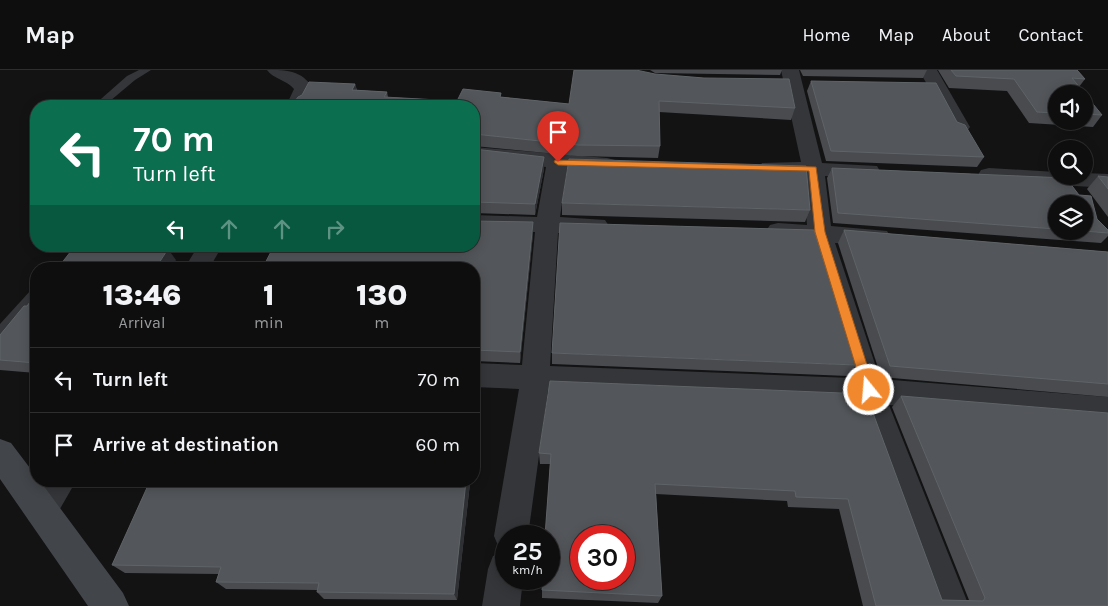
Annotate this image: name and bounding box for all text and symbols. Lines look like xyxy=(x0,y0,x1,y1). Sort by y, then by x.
text: Map xyxy=(25,21,75,49)
text: Home xyxy=(802,24,850,46)
text: Map xyxy=(878,24,914,46)
text: About xyxy=(942,24,991,46)
text: Contact xyxy=(1019,24,1083,46)
map controls xyxy=(1048,85,1093,240)
button: sound xyxy=(1048,85,1093,130)
pin xyxy=(537,111,579,162)
icon: arrive xyxy=(544,118,572,146)
text: 70 m xyxy=(133,119,215,160)
icon: left xyxy=(50,120,115,185)
button: search xyxy=(1048,140,1093,185)
text: Turn left xyxy=(133,161,216,187)
button: layers xyxy=(1048,195,1093,240)
icon: left xyxy=(162,215,190,243)
icon: ahead xyxy=(215,215,243,243)
icon: ahead xyxy=(268,215,296,243)
icon: right xyxy=(321,215,349,243)
text: 13:46 xyxy=(103,277,181,313)
text: 1 xyxy=(263,277,274,313)
text: 130 xyxy=(356,277,407,313)
text: Arrival xyxy=(119,313,165,332)
text: min xyxy=(254,313,283,332)
text: m xyxy=(374,313,389,332)
position arrow xyxy=(842,363,894,415)
icon: left xyxy=(50,366,78,394)
text: Turn left xyxy=(93,369,168,391)
text: 70 m xyxy=(418,369,460,391)
icon: arrive xyxy=(50,431,78,459)
text: Arrive at destination xyxy=(93,434,279,456)
text: 60 m xyxy=(416,434,460,456)
speed limit sign: 30 xyxy=(570,525,635,590)
text: 25 xyxy=(513,537,542,566)
text: km/h xyxy=(512,563,543,577)

